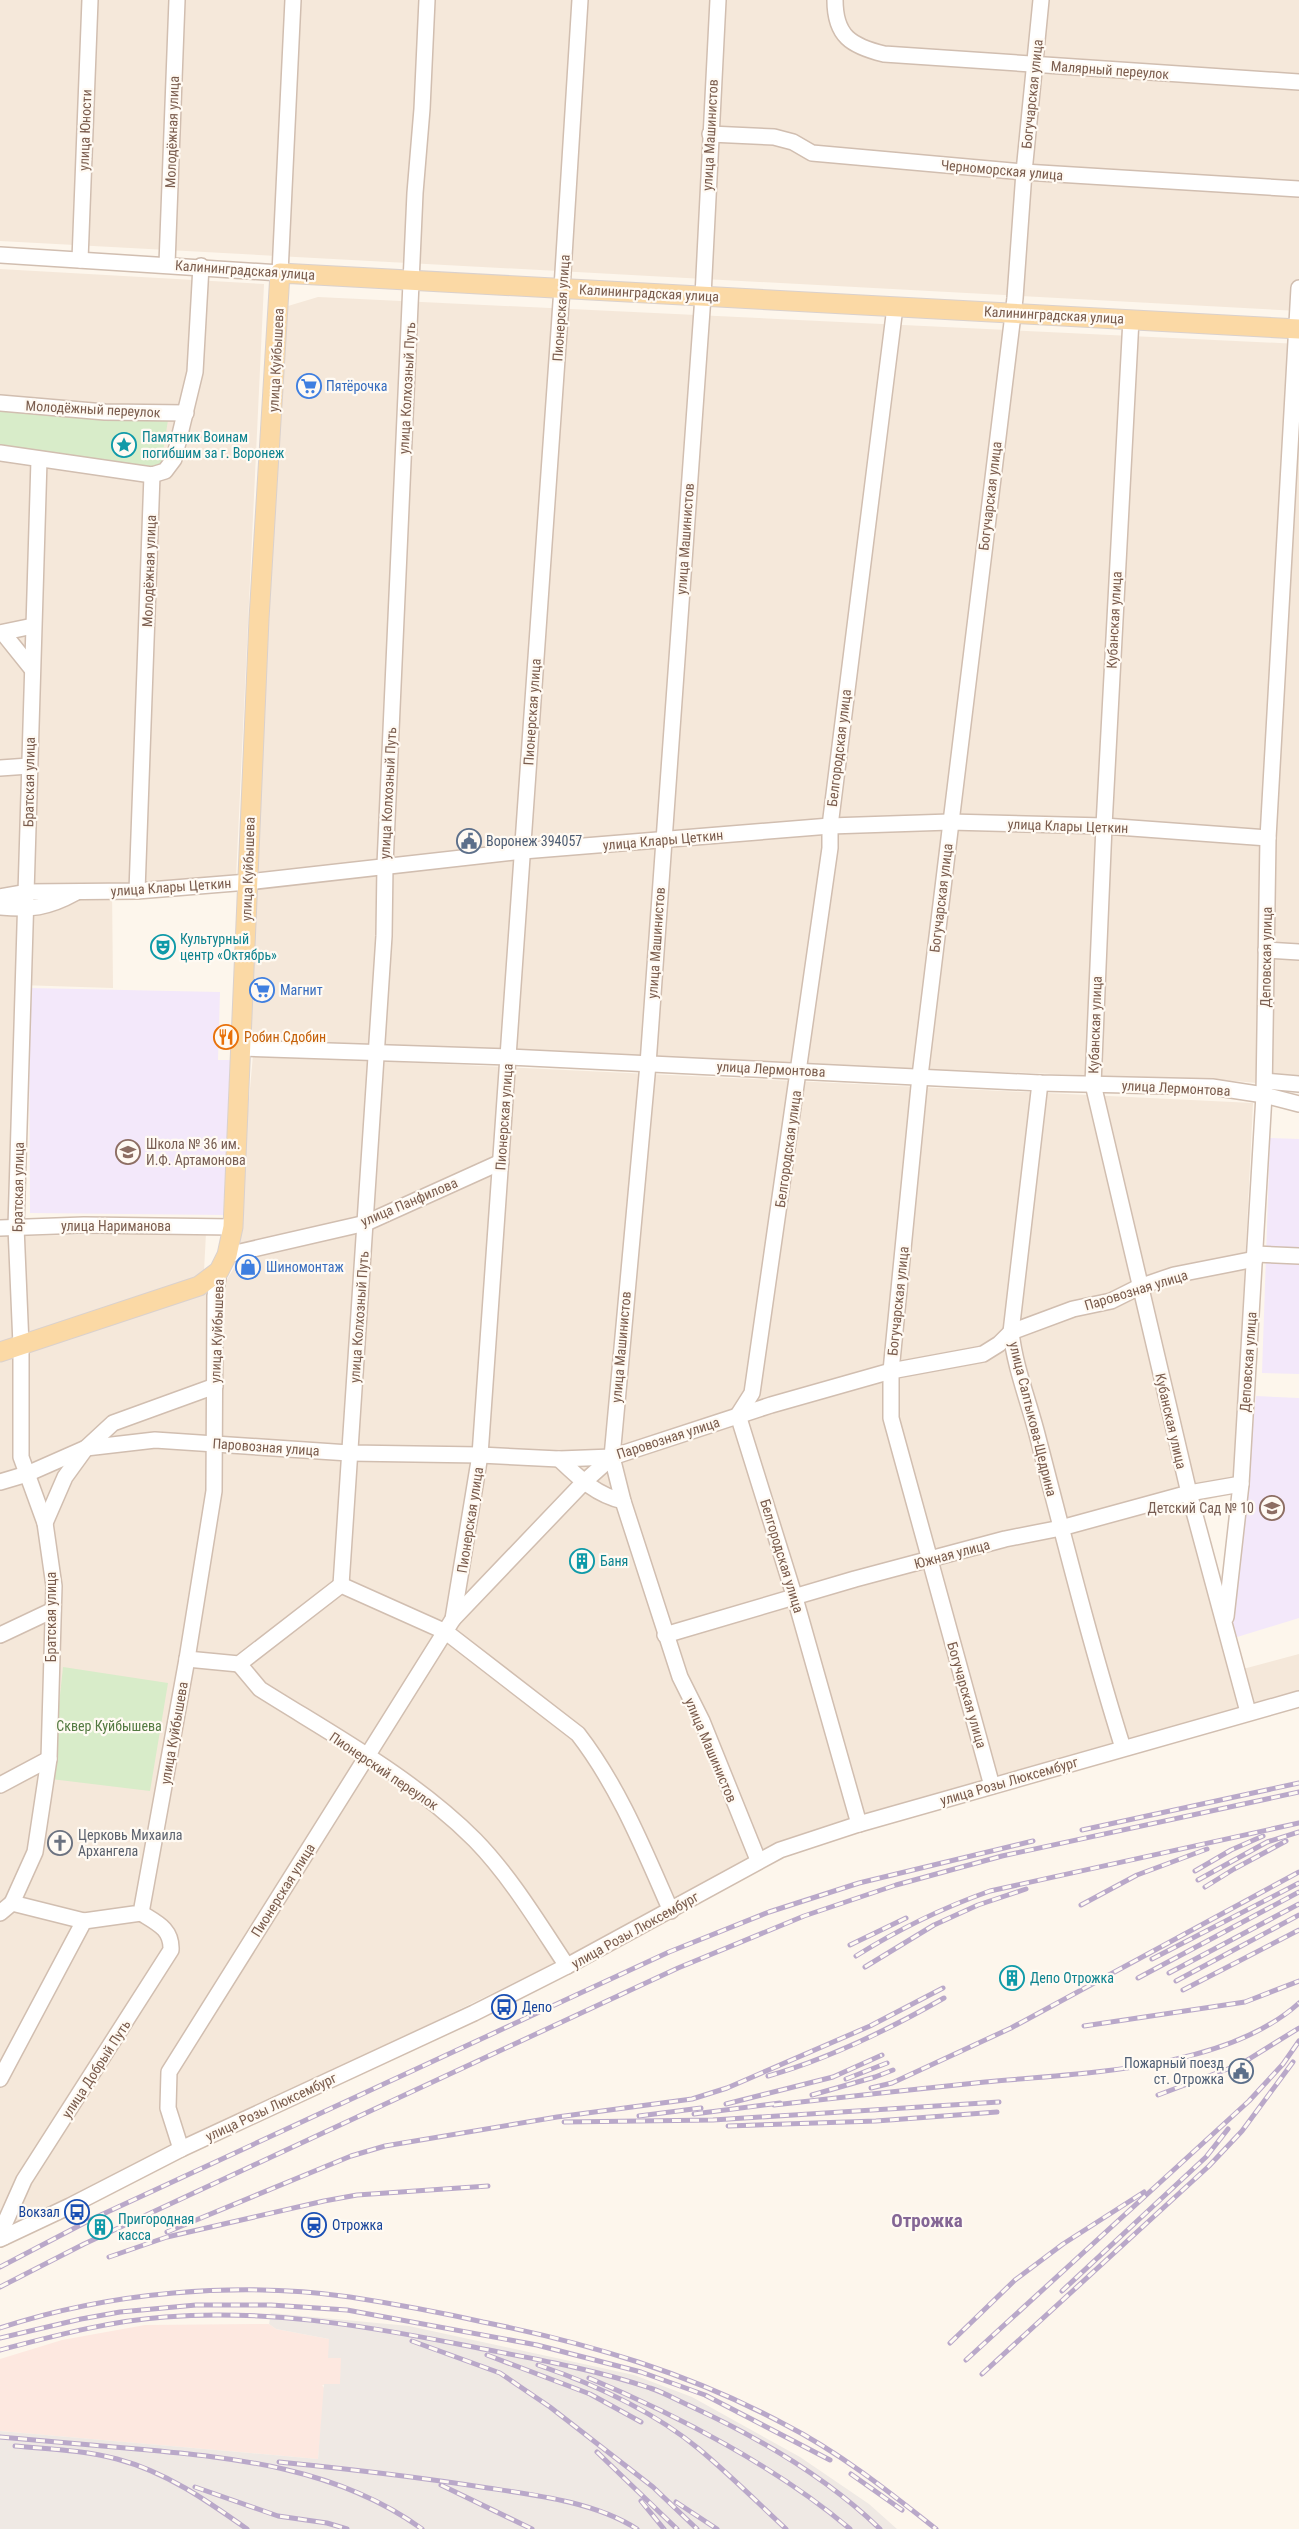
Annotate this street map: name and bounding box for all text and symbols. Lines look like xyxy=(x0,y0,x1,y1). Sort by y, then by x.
street label: Богучарская улица xyxy=(1018,39,1046,149)
street label: Малярный переулок xyxy=(1050,58,1170,82)
street label: Молодёжная улица xyxy=(162,76,182,188)
street label: улица Машинистов xyxy=(699,79,721,191)
street label: улица Юности xyxy=(76,89,94,171)
street label: Черноморская улица xyxy=(940,157,1064,183)
street label: Пионерская улица xyxy=(549,254,573,362)
street label: Калининградская улица xyxy=(174,257,316,283)
street label: Калининградская улица xyxy=(579,281,719,305)
street label: Калининградская улица xyxy=(984,303,1124,327)
street label: улица Куйбышева xyxy=(265,308,287,412)
street label: улица Колхозный Путь xyxy=(396,321,418,454)
supermarket icon: Пятёрочка xyxy=(296,373,322,399)
place label: Пятёрочка xyxy=(326,378,388,394)
street label: Молодёжный переулок xyxy=(25,397,161,421)
place label: Памятник Воинам погибшим за г. Воронеж xyxy=(142,429,284,461)
place icon: Памятник Воинам погибшим за г. Воронеж xyxy=(111,432,137,458)
street label: Богучарская улица xyxy=(975,441,1005,551)
street label: улица Машинистов xyxy=(673,483,697,595)
street label: Молодёжная улица xyxy=(139,515,159,627)
street label: Кубанская улица xyxy=(1103,571,1125,669)
street label: Пионерская улица xyxy=(520,658,544,766)
street label: Белгородская улица xyxy=(824,688,854,808)
street label: улица Колхозный Путь xyxy=(377,726,399,859)
street label: Братская улица xyxy=(20,737,38,827)
street label: улица Клары Цеткин xyxy=(1007,816,1129,836)
street label: улица Куйбышева xyxy=(238,817,258,921)
street label: улица Клары Цеткин xyxy=(602,827,724,853)
public building icon: Воронеж 394057 xyxy=(456,828,482,854)
place label: Воронеж 394057 xyxy=(486,833,582,849)
street label: Богучарская улица xyxy=(926,843,956,953)
street label: улица Клары Цеткин xyxy=(110,875,232,899)
street label: улица Машинистов xyxy=(644,887,668,999)
street label: Деповская улица xyxy=(1257,906,1275,1008)
place label: Культурный центр «Октябрь» xyxy=(180,931,277,963)
theatre icon: Культурный центр «Октябрь» xyxy=(150,934,176,960)
street label: Кубанская улица xyxy=(1085,976,1105,1074)
supermarket icon: Магнит xyxy=(249,977,275,1003)
place label: Магнит xyxy=(280,982,323,998)
restaurant icon: Робин Сдобин xyxy=(213,1024,239,1050)
place label: Робин Сдобин xyxy=(244,1029,326,1045)
street label: улица Лермонтова xyxy=(716,1058,826,1080)
street label: Пионерская улица xyxy=(492,1063,516,1171)
street label: улица Лермонтова xyxy=(1121,1077,1231,1099)
street label: Белгородская улица xyxy=(772,1089,804,1209)
place label: Школа № 36 им. И.Ф. Артамонова xyxy=(146,1136,246,1168)
school or university icon: Школа № 36 им. И.Ф. Артамонова xyxy=(115,1139,141,1165)
street label: Братская улица xyxy=(9,1142,27,1232)
street label: улица Панфилова xyxy=(358,1174,460,1230)
street label: улица Нариманова xyxy=(61,1218,171,1234)
street label: Богучарская улица xyxy=(884,1246,912,1356)
street label: улица Колхозный Путь xyxy=(346,1250,372,1384)
shop icon: Шиномонтаж xyxy=(235,1254,261,1280)
place label: Шиномонтаж xyxy=(266,1259,344,1275)
street label: Паровозная улица xyxy=(1082,1267,1190,1313)
street label: улица Куйбышева xyxy=(207,1279,227,1383)
street label: улица Машинистов xyxy=(608,1291,634,1403)
street label: Деповская улица xyxy=(1237,1311,1259,1413)
street label: улица Салтыкова-Щедрина xyxy=(1006,1340,1060,1498)
street label: Кубанская улица xyxy=(1152,1372,1190,1470)
street label: Паровозная улица xyxy=(614,1414,722,1462)
street label: Паровозная улица xyxy=(212,1435,320,1459)
street label: Пионерская улица xyxy=(454,1466,486,1574)
school or university icon: Детский Сад № 10 xyxy=(1259,1495,1285,1521)
street label: Белгородская улица xyxy=(757,1497,807,1615)
place label: Детский Сад № 10 xyxy=(1147,1500,1254,1516)
street label: Южная улица xyxy=(912,1536,992,1572)
building icon: Баня xyxy=(569,1548,595,1574)
place label: Баня xyxy=(600,1553,628,1569)
street label: Братская улица xyxy=(43,1572,59,1662)
street label: Богучарская улица xyxy=(944,1640,990,1750)
street label: улица Куйбышева xyxy=(157,1680,191,1786)
street label: улица Машинистов xyxy=(682,1695,740,1805)
park label: Сквер Куйбышева xyxy=(56,1718,162,1734)
street label: Пионерский переулок xyxy=(327,1729,442,1813)
street label: улица Розы Люксембург xyxy=(938,1754,1080,1808)
place label: Церковь Михаила Архангела xyxy=(78,1827,183,1859)
church icon: Церковь Михаила Архангела xyxy=(47,1830,73,1856)
street label: Пионерская улица xyxy=(248,1840,318,1940)
street label: улица Розы Люксембург xyxy=(569,1888,701,1972)
building icon: Депо Отрожка xyxy=(999,1965,1025,1991)
place label: Депо Отрожка xyxy=(1030,1970,1114,1986)
bus stop icon: Депо xyxy=(491,1994,517,2020)
place label: Депо xyxy=(522,1999,552,2015)
street label: улица Добрый Путь xyxy=(58,2017,134,2121)
place label: Пожарный поезд ст. Отрожка xyxy=(1124,2055,1224,2087)
public building icon: Пожарный поезд ст. Отрожка xyxy=(1228,2058,1254,2084)
street label: улица Розы Люксембург xyxy=(203,2070,339,2144)
bus stop icon: Вокзал xyxy=(64,2199,90,2225)
place label: Вокзал xyxy=(18,2204,60,2220)
district label: Отрожка xyxy=(891,2209,963,2232)
place label: Пригородная касса xyxy=(118,2211,194,2243)
station icon: Отрожка xyxy=(301,2212,327,2238)
building icon: Пригородная касса xyxy=(87,2214,113,2240)
place label: Отрожка xyxy=(332,2217,383,2233)

